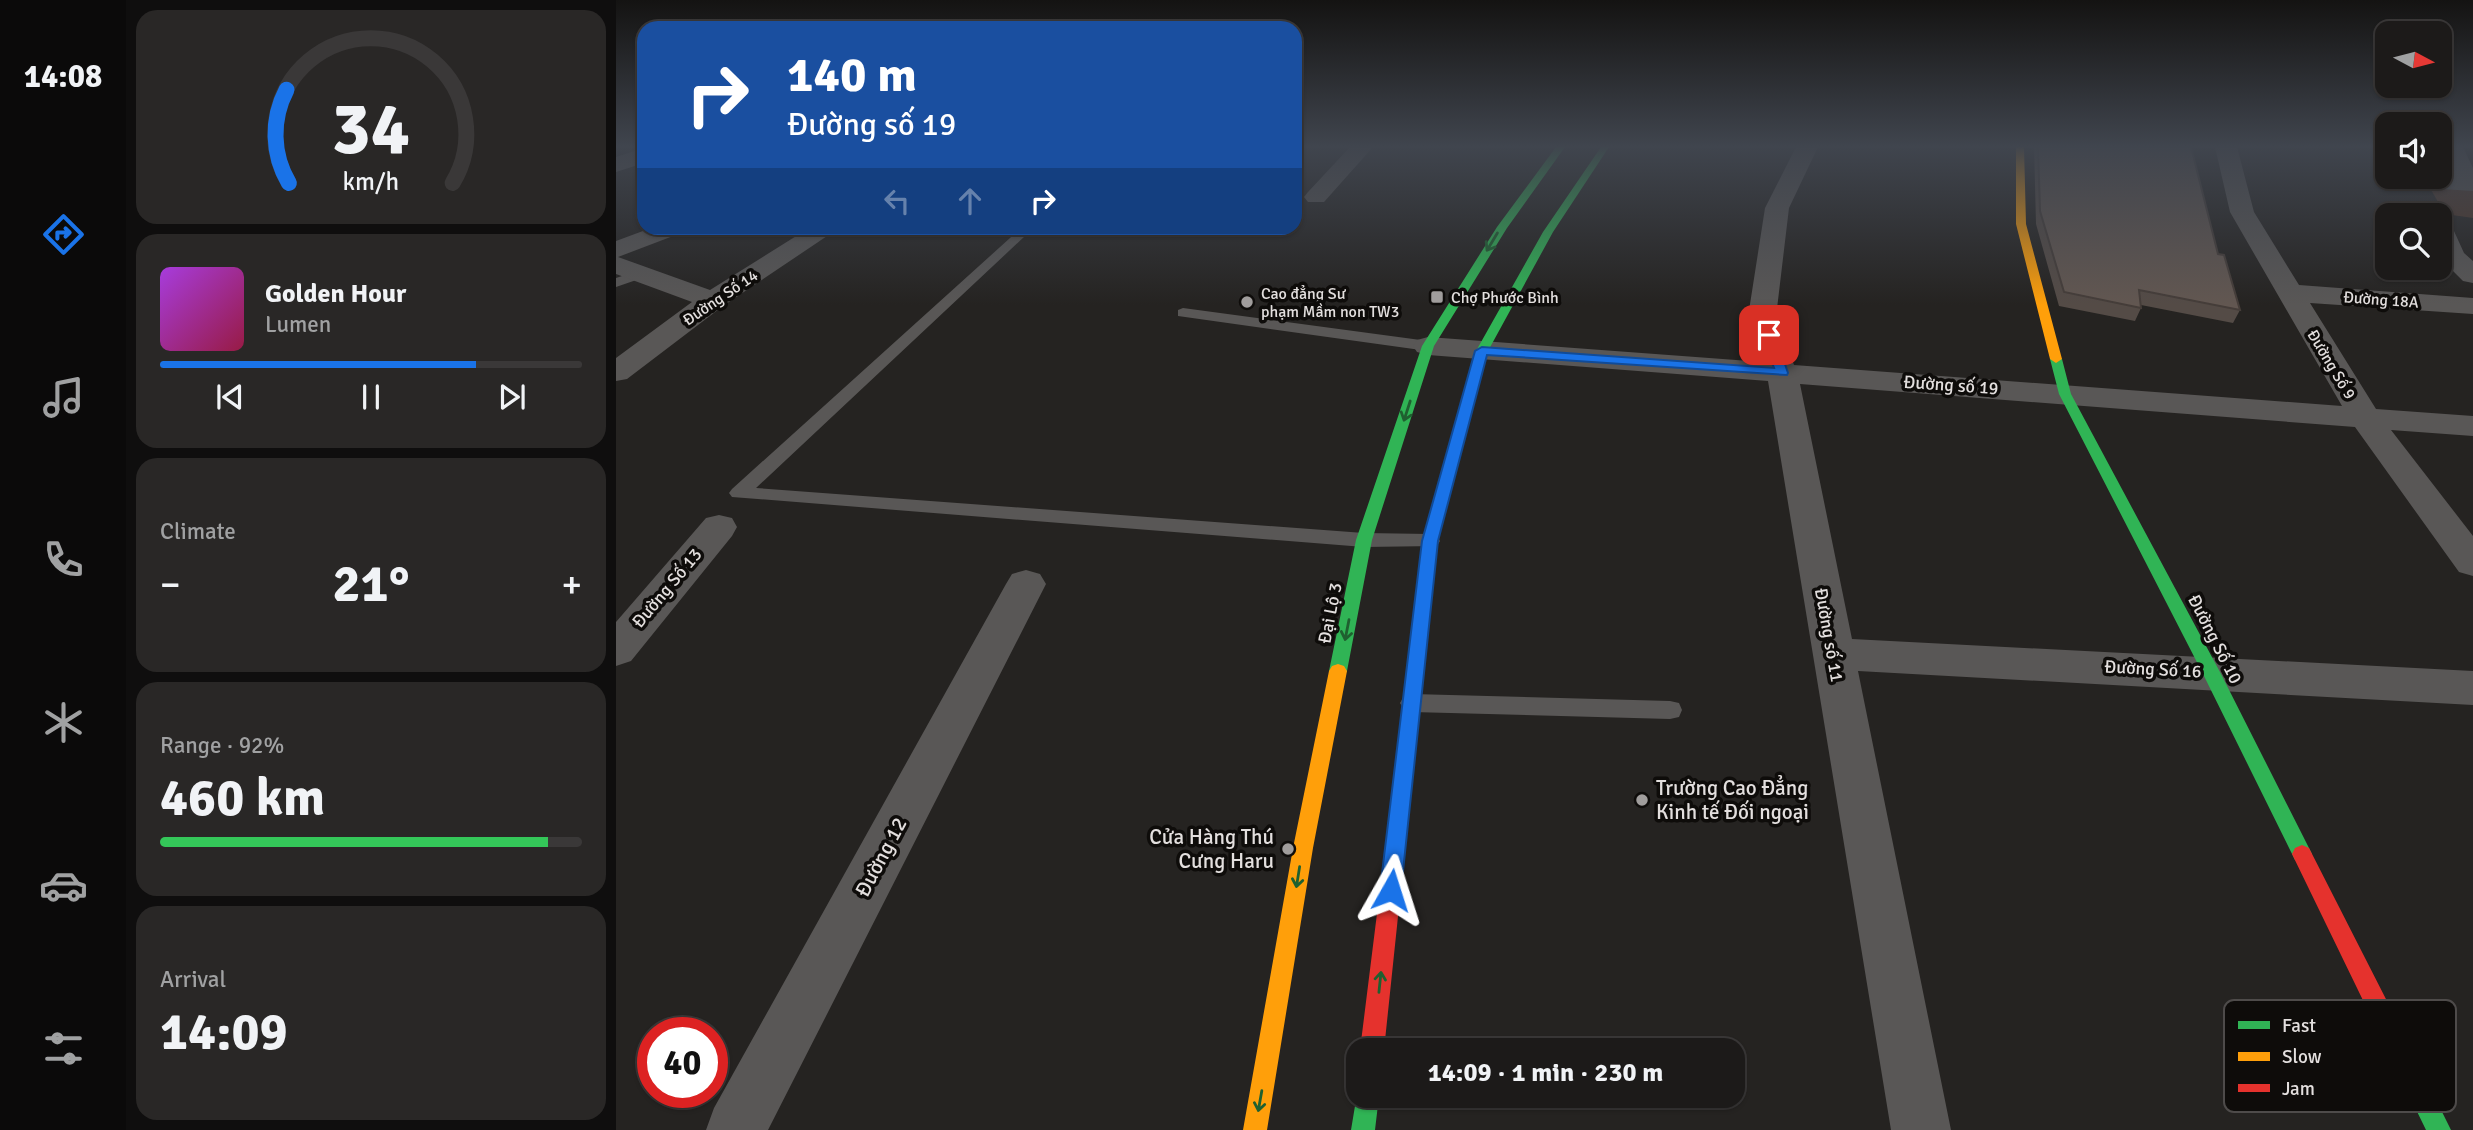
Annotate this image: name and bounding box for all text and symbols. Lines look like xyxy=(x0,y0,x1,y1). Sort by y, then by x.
north arrow xyxy=(2375,21,2452,98)
map controls xyxy=(2375,21,2452,280)
text: 140 m xyxy=(787,45,917,105)
icon: right xyxy=(672,49,763,140)
text: 14:08 xyxy=(24,57,102,96)
text: 34 xyxy=(332,85,410,174)
text: Đường số 19 xyxy=(787,105,956,144)
button: sound xyxy=(2375,112,2452,189)
text: km/h xyxy=(343,166,399,197)
icon: left xyxy=(878,182,916,220)
icon: ahead xyxy=(951,182,989,220)
icon: right xyxy=(1024,182,1062,220)
button: search xyxy=(2375,203,2452,280)
icon: directions xyxy=(39,210,88,259)
one-way arrow xyxy=(1485,231,1499,251)
street label: Đường Số 14 xyxy=(679,265,762,330)
text: Golden Hour xyxy=(265,278,406,310)
place label: Cao đẳng Sư phạm Mầm non TW3 xyxy=(1261,284,1399,322)
street label: Đường 18A xyxy=(2343,287,2420,313)
place label: Chợ Phước Bình xyxy=(1451,288,1559,308)
marker: Chợ Phước Bình xyxy=(1429,289,1445,305)
marker: Cao đẳng Sư phạm Mầm non TW3 xyxy=(1239,294,1255,310)
pin xyxy=(1739,305,1799,365)
text: Lumen xyxy=(265,310,331,339)
icon: arrive xyxy=(1750,316,1788,354)
street label: Đường Số 9 xyxy=(2303,326,2360,403)
street label: Đường số 19 xyxy=(1903,371,1999,399)
icon: music xyxy=(39,373,88,422)
icon: previous xyxy=(211,378,249,416)
icon: pause xyxy=(352,378,390,416)
icon: next xyxy=(493,378,531,416)
one-way arrow xyxy=(1400,399,1412,421)
text: Climate xyxy=(160,517,236,546)
icon: phone xyxy=(39,535,88,584)
street label: Đường Số 13 xyxy=(627,544,707,632)
text: 21° xyxy=(333,552,409,616)
text: − xyxy=(160,561,181,608)
text: + xyxy=(561,561,582,608)
street label: Đại Lộ 3 xyxy=(1313,581,1347,645)
street label: Đường số 11 xyxy=(1810,586,1848,684)
street label: Đường Số 10 xyxy=(2183,591,2247,687)
one-way arrow xyxy=(1339,618,1353,641)
street label: Đường Số 16 xyxy=(2104,655,2202,683)
icon: climate xyxy=(39,698,88,747)
text: Range · 92% xyxy=(160,731,284,760)
text: 460 km xyxy=(160,766,325,830)
place label: Trường Cao Đẳng Kinh tế Đối ngoại xyxy=(1656,774,1809,825)
marker: Trường Cao Đẳng Kinh tế Đối ngoại xyxy=(1634,792,1650,808)
street label: Đường 12 xyxy=(849,813,913,901)
place label: Cửa Hàng Thú Cưng Haru xyxy=(1149,824,1274,874)
marker: Cửa Hàng Thú Cưng Haru xyxy=(1280,841,1296,857)
position arrow xyxy=(1354,853,1428,927)
icon: car xyxy=(39,861,88,910)
one-way arrow xyxy=(1291,865,1304,888)
text: Arrival xyxy=(160,965,226,994)
one-way arrow xyxy=(1374,971,1387,994)
text: 14:09 xyxy=(160,1000,288,1064)
legend xyxy=(2224,1000,2456,1112)
text: Fast xyxy=(2282,1014,2316,1038)
speed limit sign: 40 xyxy=(637,1017,728,1108)
icon: filters xyxy=(39,1024,88,1073)
text: Slow xyxy=(2282,1045,2322,1069)
text: 14:09 · 1 min · 230 m xyxy=(1428,1057,1663,1089)
text: Jam xyxy=(2282,1077,2315,1101)
one-way arrow xyxy=(1253,1089,1267,1112)

